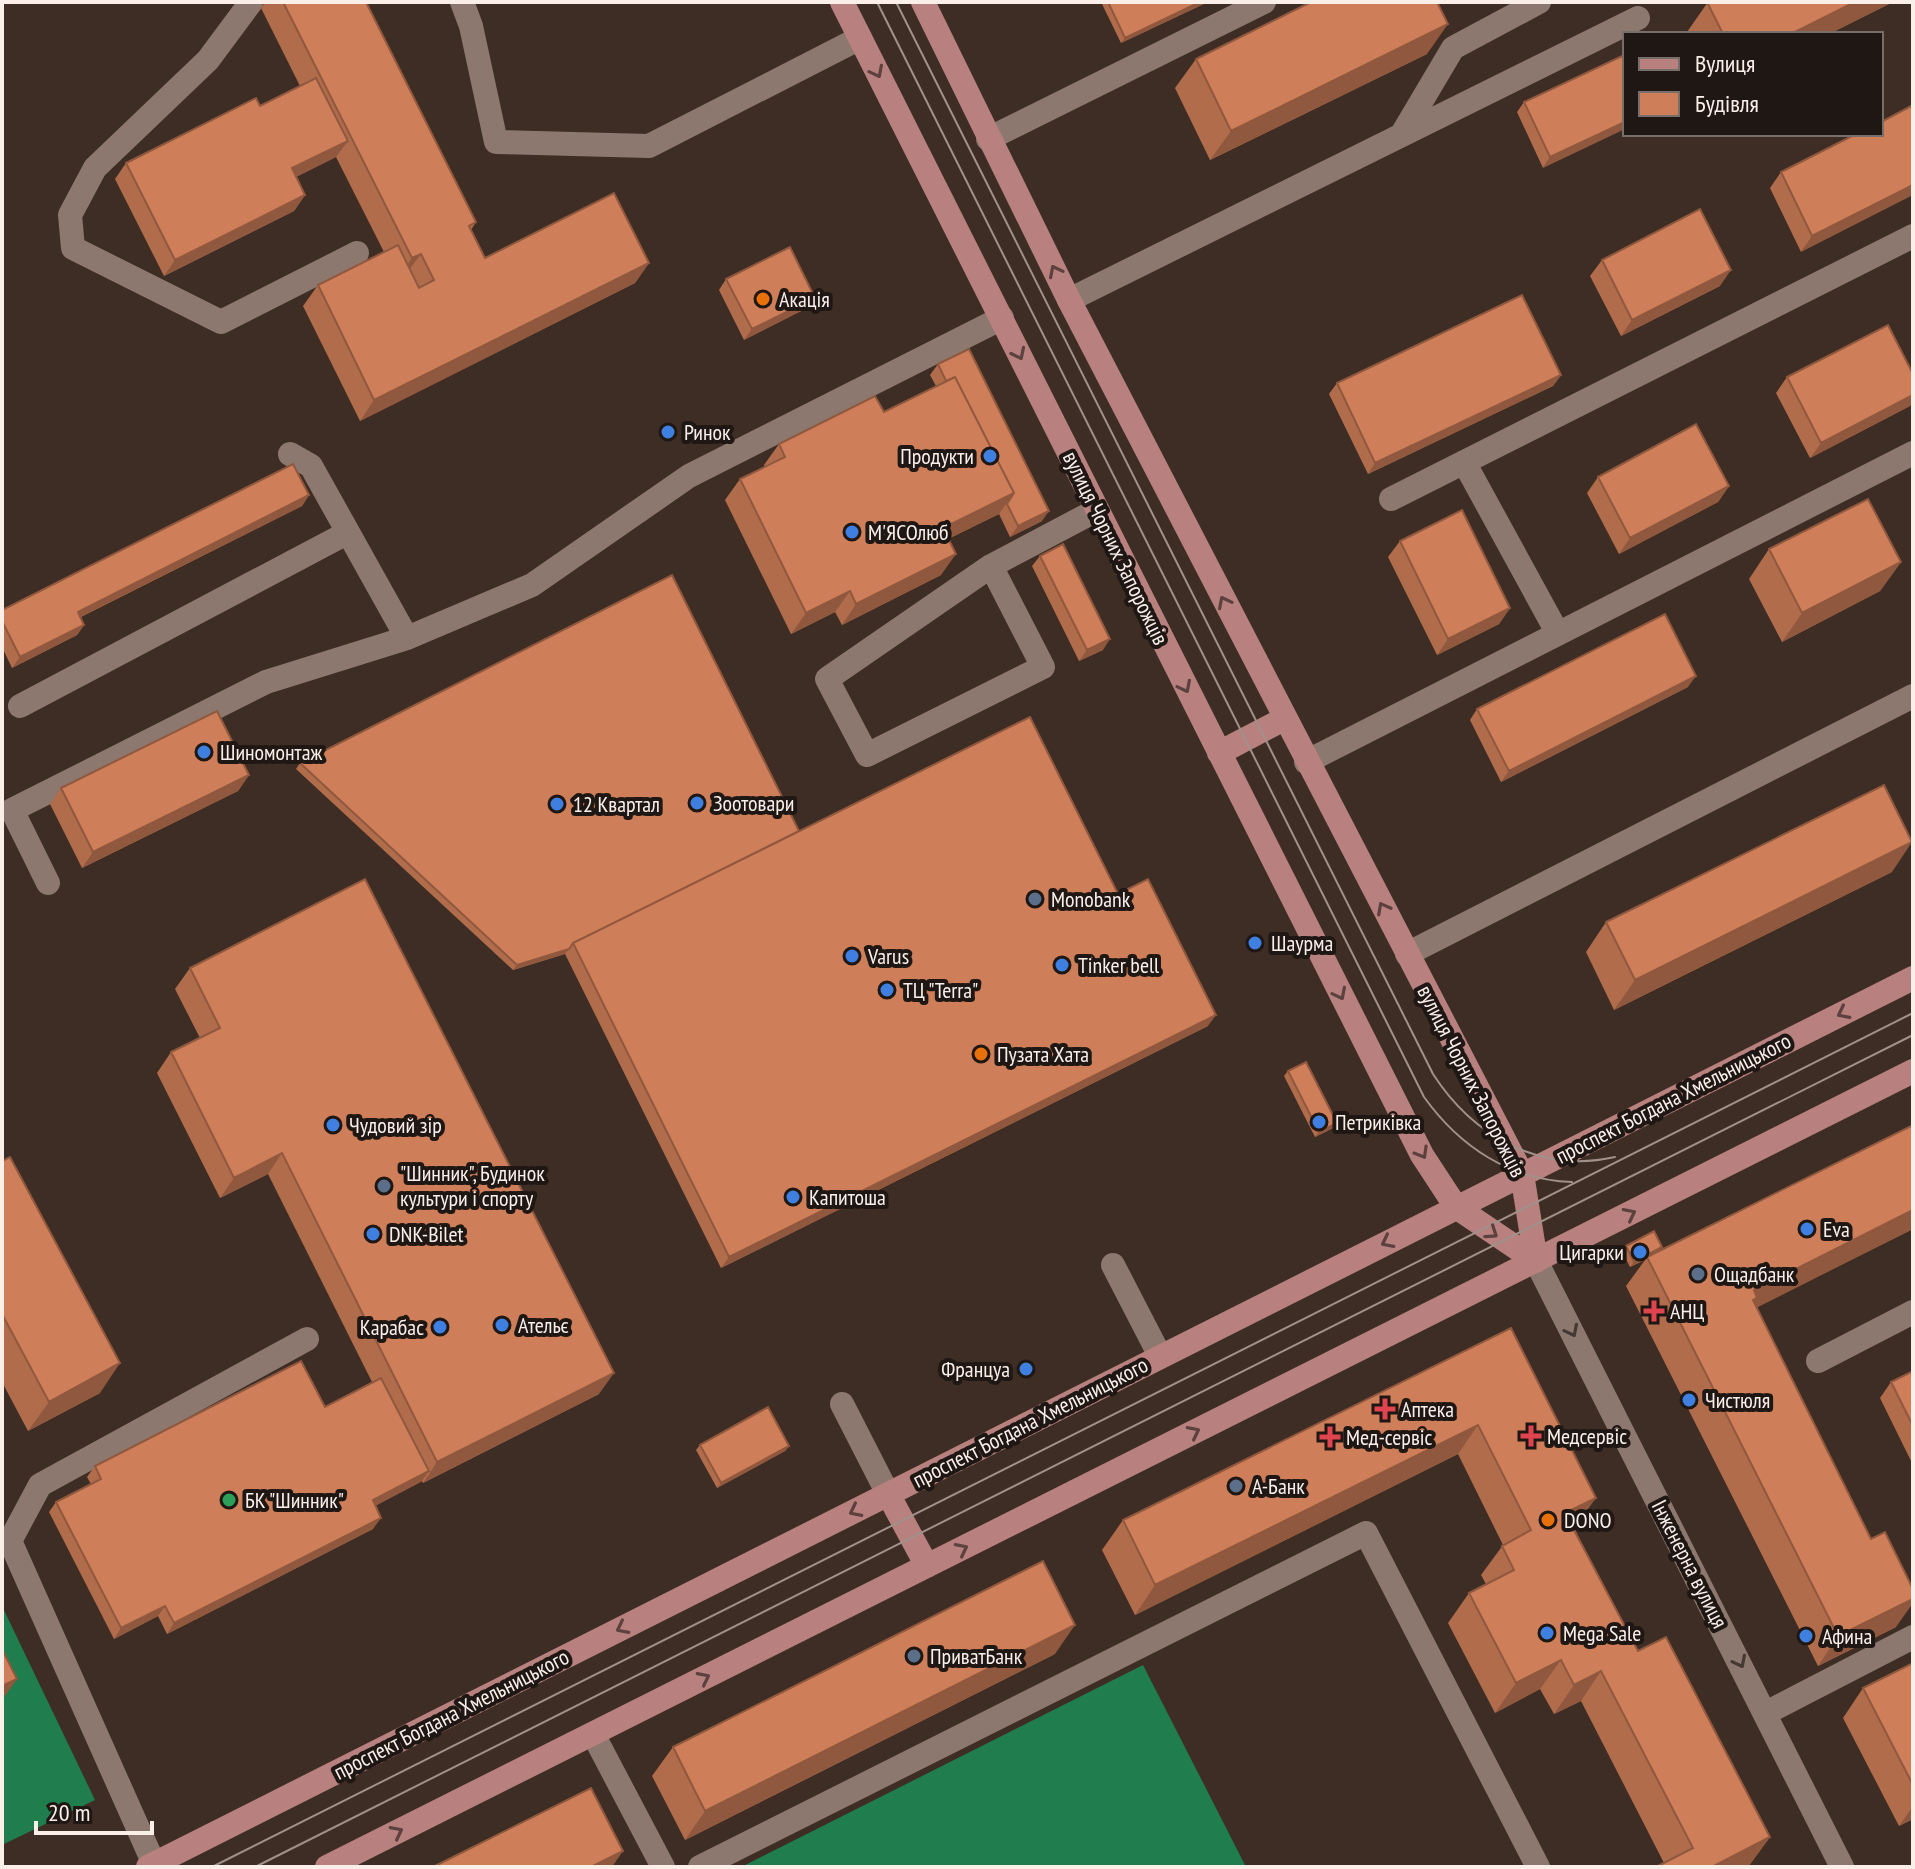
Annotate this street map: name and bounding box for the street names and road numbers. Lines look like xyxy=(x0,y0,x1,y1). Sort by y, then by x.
street label: вулиця Чорних Запорожців xyxy=(1057,447,1175,650)
street label: вулиця Чорних Запорожців xyxy=(1411,980,1533,1182)
street label: проспект Богдана Хмельницького xyxy=(1551,1026,1795,1170)
street label: проспект Богдана Хмельницького xyxy=(908,1350,1152,1494)
street label: Інженерна вулиця xyxy=(1646,1495,1734,1633)
street label: проспект Богдана Хмельницького xyxy=(329,1642,573,1786)

